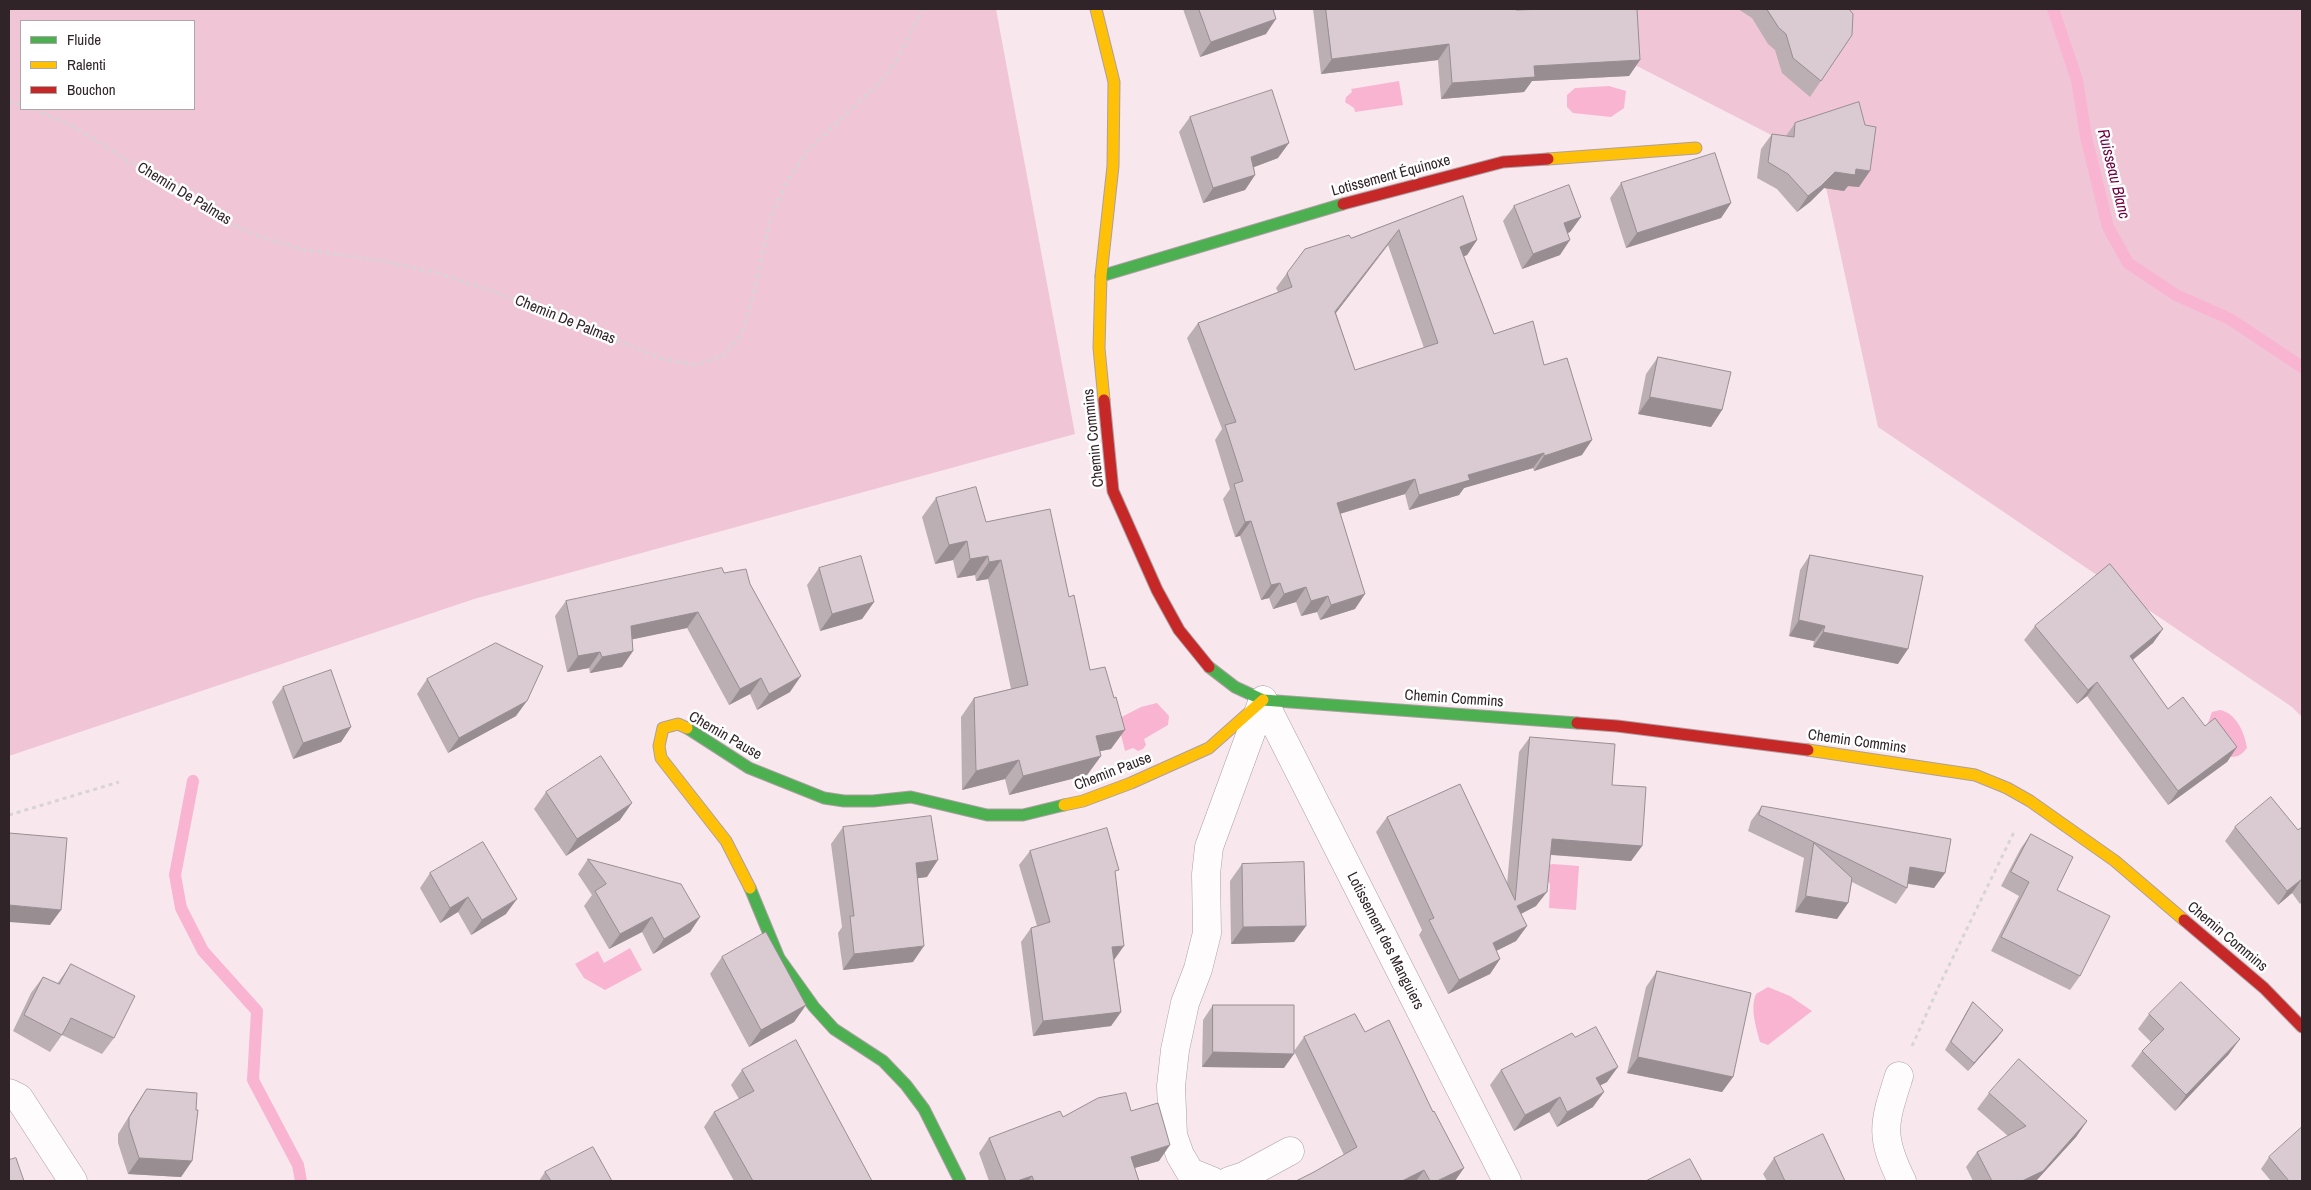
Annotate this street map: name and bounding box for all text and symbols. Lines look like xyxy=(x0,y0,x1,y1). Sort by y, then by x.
legend xyxy=(20,20,195,110)
text: Fluide xyxy=(67,29,101,50)
text: Ralenti xyxy=(67,54,106,75)
text: Bouchon xyxy=(67,79,116,100)
water label: Ruisseau Blanc xyxy=(2093,127,2133,221)
street label: Lotissement Équinoxe xyxy=(1330,151,1452,201)
street label: Chemin De Palmas xyxy=(134,159,234,229)
street label: Chemin De Palmas xyxy=(512,292,618,348)
street label: Chemin Commins xyxy=(1080,388,1108,488)
street label: Chemin Commins xyxy=(1404,687,1504,711)
street label: Chemin Pause xyxy=(685,708,765,764)
street label: Chemin Commins xyxy=(1807,726,1907,758)
street label: Chemin Pause xyxy=(1072,749,1154,795)
street label: Lotissement des Manguiers xyxy=(1343,869,1427,1013)
street label: Chemin Commins xyxy=(2183,898,2271,976)

